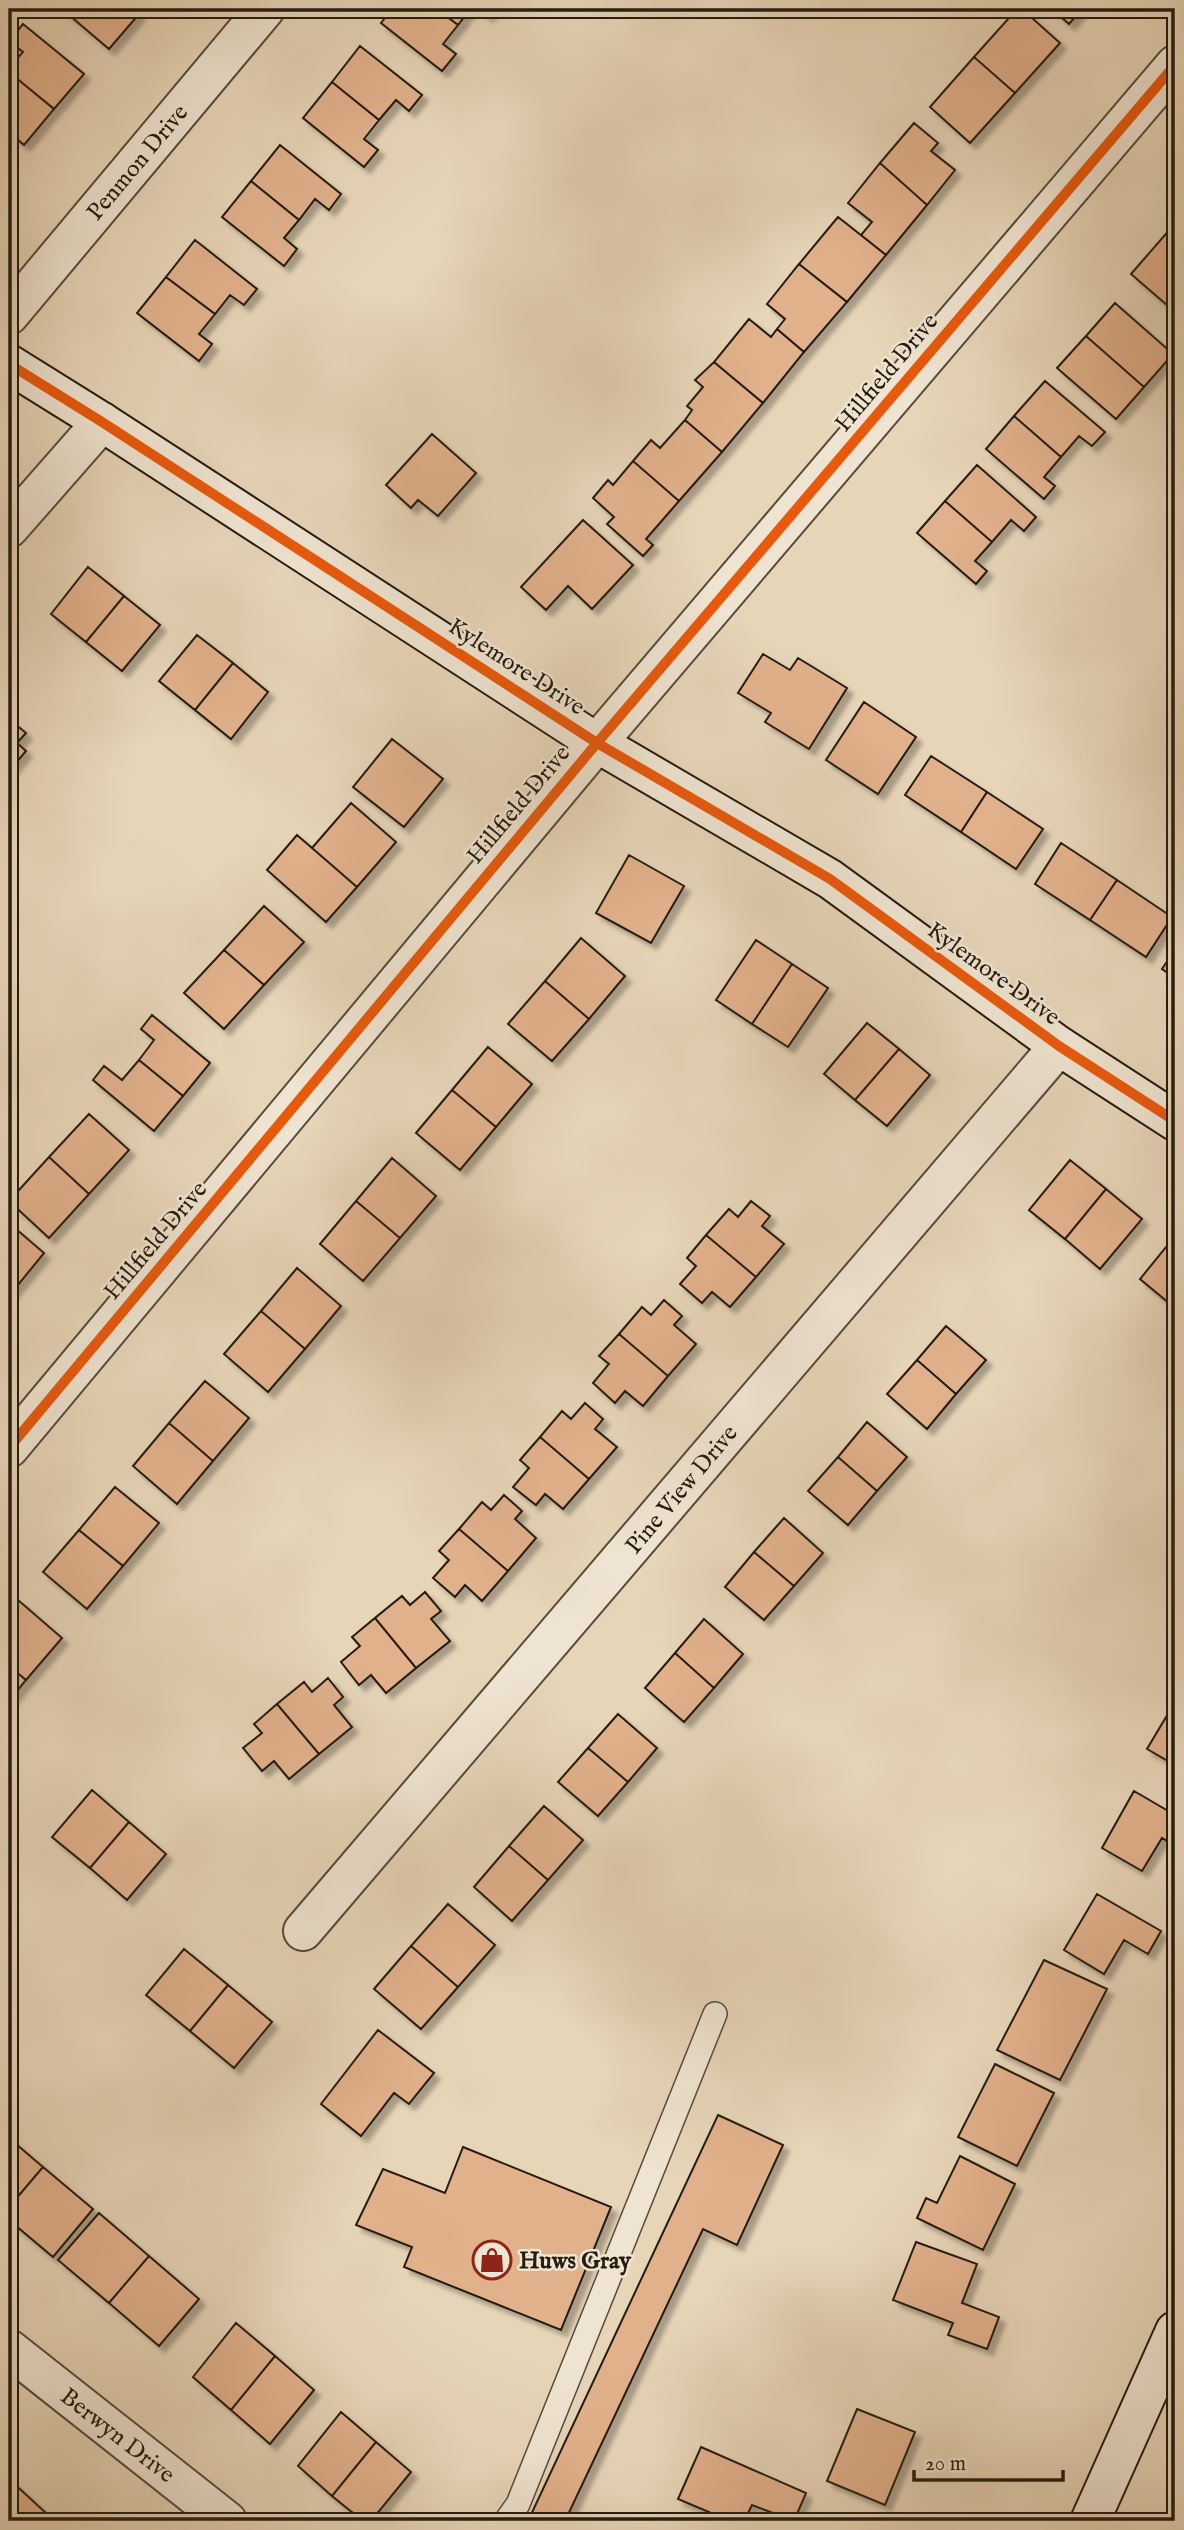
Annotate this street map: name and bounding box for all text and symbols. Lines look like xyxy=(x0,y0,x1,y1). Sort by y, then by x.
street label: Penmon Drive xyxy=(80,98,196,228)
street label: Hillfield Drive xyxy=(828,307,946,439)
street label: Kylemore Drive xyxy=(442,611,591,723)
street label: Hillfield Drive xyxy=(460,739,578,871)
street label: Kylemore Drive xyxy=(920,915,1066,1033)
street label: Hillfield Drive xyxy=(97,1175,215,1307)
street label: Pine View Drive xyxy=(619,1419,745,1561)
shop icon: Huws Gray xyxy=(471,2239,513,2281)
place label: Huws Gray xyxy=(519,2246,632,2277)
street label: Berwyn Drive xyxy=(53,2382,181,2491)
scale bar xyxy=(914,2439,1063,2483)
text: 20 m xyxy=(925,2451,966,2478)

